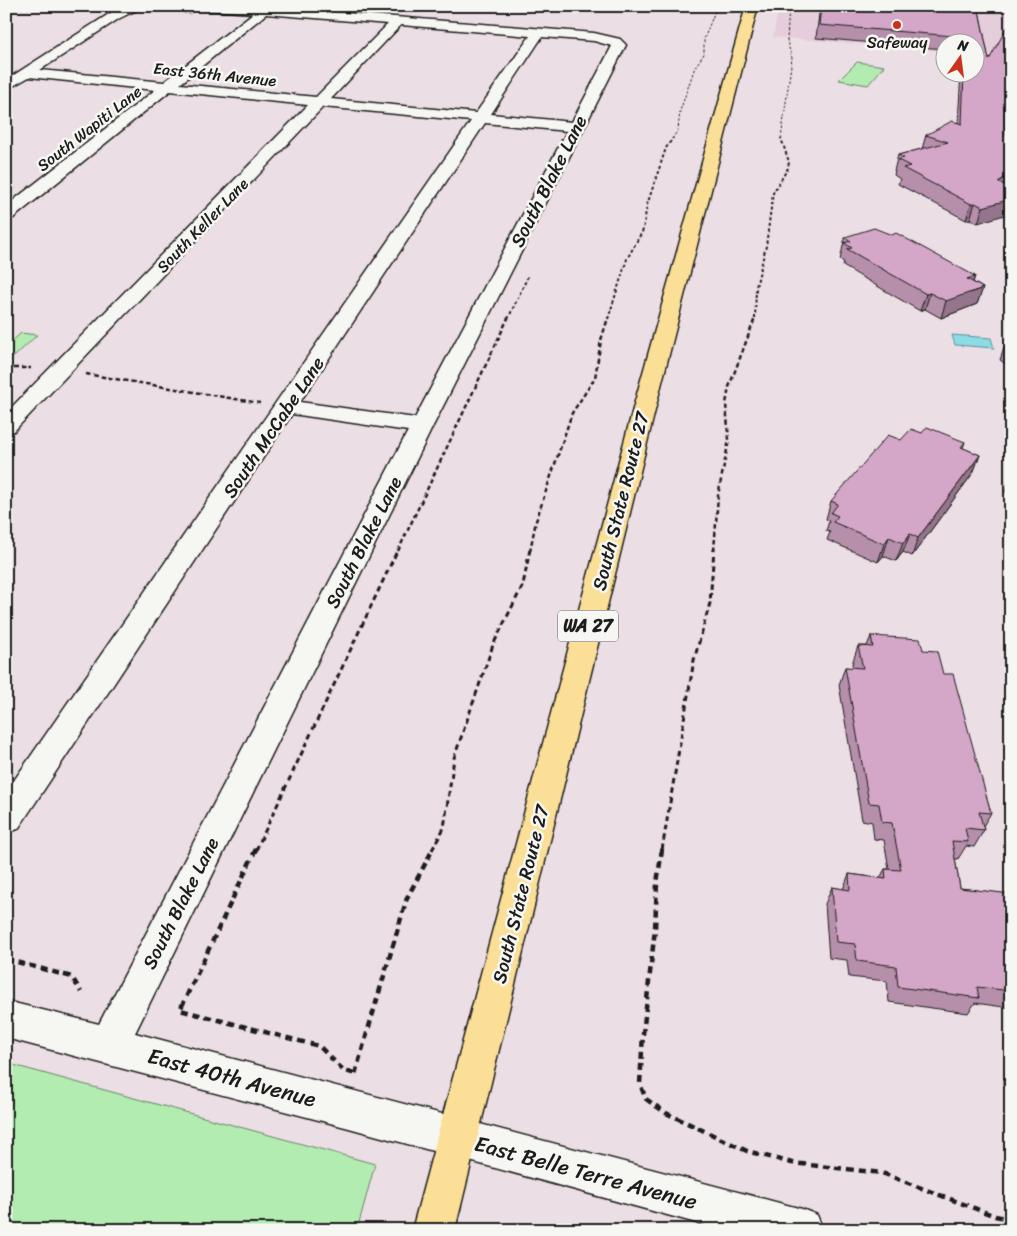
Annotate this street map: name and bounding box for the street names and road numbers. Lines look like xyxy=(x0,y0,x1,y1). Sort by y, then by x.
street label: East 36th Avenue xyxy=(152,54,278,95)
street label: South Wapiti Lane xyxy=(30,78,149,179)
street label: South Blake Lane xyxy=(501,109,596,253)
street label: South Keller Lane xyxy=(149,171,256,280)
street label: South McCabe Lane xyxy=(214,349,333,505)
street label: South State Route 27 xyxy=(582,407,659,594)
street label: South Blake Lane xyxy=(316,470,411,614)
road number: WA 27 xyxy=(558,610,618,642)
street label: South State Route 27 xyxy=(482,800,559,987)
street label: South Blake Lane xyxy=(133,831,228,975)
street label: East 40th Avenue xyxy=(143,1036,321,1119)
street label: East Belle Terre Avenue xyxy=(470,1124,702,1221)

